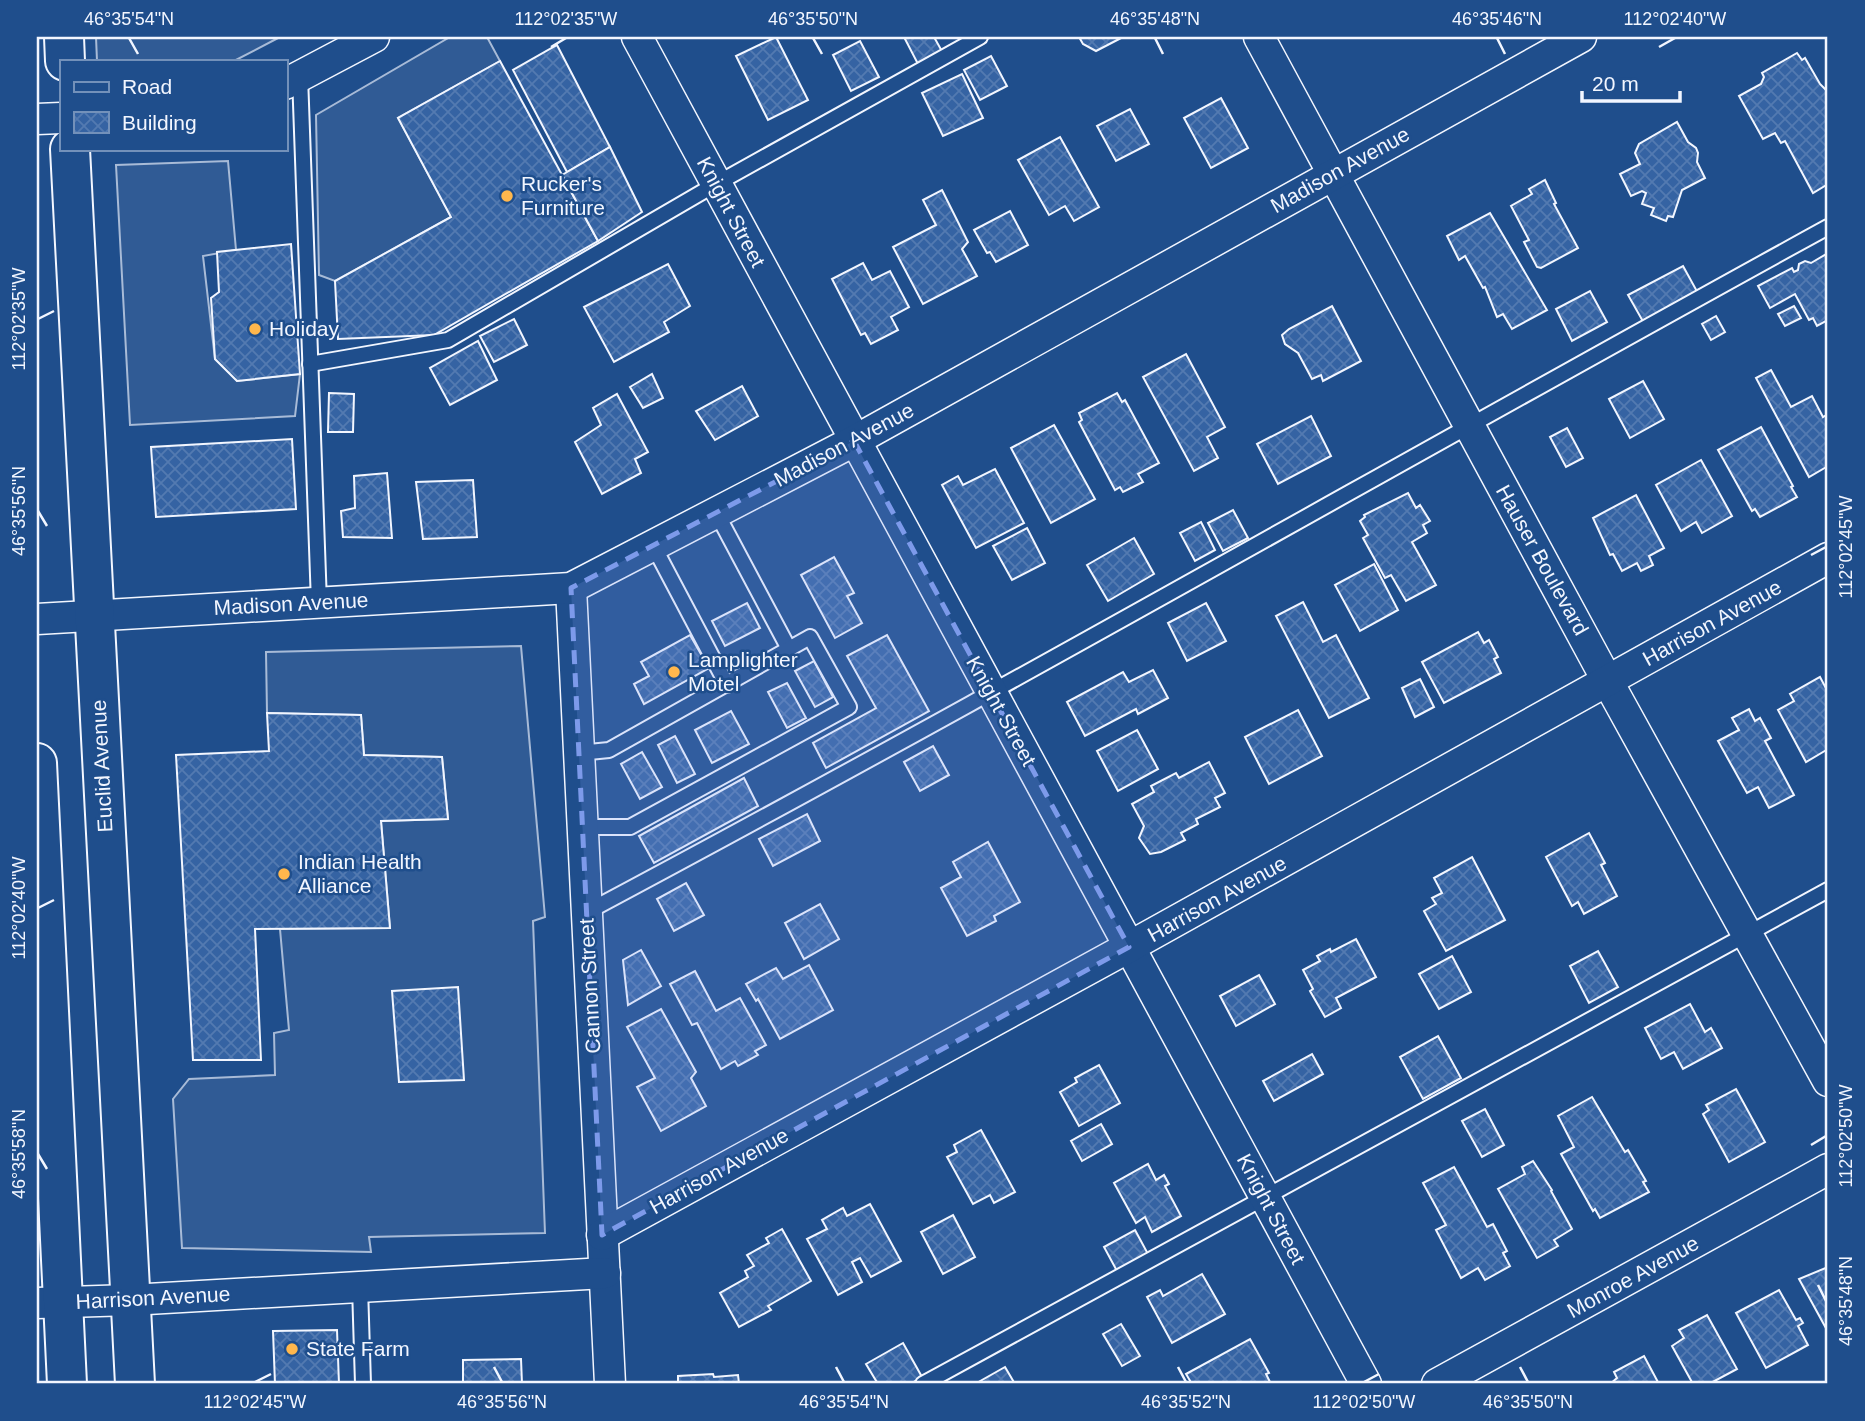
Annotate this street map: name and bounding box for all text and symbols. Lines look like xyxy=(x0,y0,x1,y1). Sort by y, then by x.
text: 46°35'54"N xyxy=(84,9,174,29)
text: 112°02'35"W xyxy=(515,9,617,29)
text: 46°35'50"N xyxy=(768,9,858,29)
text: 46°35'48"N xyxy=(1110,9,1200,29)
text: 46°35'46"N xyxy=(1452,9,1542,29)
text: 112°02'40"W xyxy=(1624,9,1726,29)
legend xyxy=(60,60,287,150)
scale bar xyxy=(1582,60,1680,104)
text: 20 m xyxy=(1592,72,1639,95)
text: Road xyxy=(122,75,172,98)
text: Building xyxy=(122,111,197,134)
street label: Madison Avenue xyxy=(1266,122,1413,217)
street label: Knight Street xyxy=(693,153,770,271)
place label: Rucker's Furniture xyxy=(521,172,605,219)
marker: Rucker's Furniture xyxy=(499,188,515,204)
text: 112°02'35"W xyxy=(9,268,29,370)
place label: Holiday xyxy=(269,317,340,340)
marker: Holiday xyxy=(247,321,263,337)
street label: Madison Avenue xyxy=(770,398,918,491)
text: 46°35'56"N xyxy=(9,466,29,556)
street label: Hauser Boulevard xyxy=(1492,481,1593,639)
text: 112°02'45"W xyxy=(1836,496,1856,598)
street label: Harrison Avenue xyxy=(1638,575,1785,670)
street label: Madison Avenue xyxy=(213,588,369,619)
place label: Lamplighter Motel xyxy=(688,648,798,695)
street label: Knight Street xyxy=(962,652,1041,770)
marker: Lamplighter Motel xyxy=(666,664,682,680)
street label: Euclid Avenue xyxy=(87,699,116,833)
place label: Indian Health Alliance xyxy=(298,850,422,897)
street label: Harrison Avenue xyxy=(1143,851,1290,946)
text: 112°02'40"W xyxy=(9,857,29,959)
marker: Indian Health Alliance xyxy=(276,866,292,882)
street label: Cannon Street xyxy=(574,918,605,1054)
text: 112°02'50"W xyxy=(1836,1085,1856,1187)
text: 46°35'58"N xyxy=(9,1109,29,1199)
street label: Harrison Avenue xyxy=(645,1123,792,1218)
street label: Knight Street xyxy=(1233,1150,1310,1268)
street label: Monroe Avenue xyxy=(1563,1231,1703,1322)
text: 46°35'48"N xyxy=(1836,1256,1856,1346)
street label: Harrison Avenue xyxy=(75,1282,231,1313)
place label: State Farm xyxy=(306,1337,410,1360)
marker: State Farm xyxy=(284,1341,300,1357)
text: 112°02'45"W xyxy=(204,1392,306,1412)
text: 46°35'56"N xyxy=(457,1392,547,1412)
text: 46°35'54"N xyxy=(799,1392,889,1412)
text: 46°35'52"N xyxy=(1141,1392,1231,1412)
text: 112°02'50"W xyxy=(1313,1392,1415,1412)
text: 46°35'50"N xyxy=(1483,1392,1573,1412)

